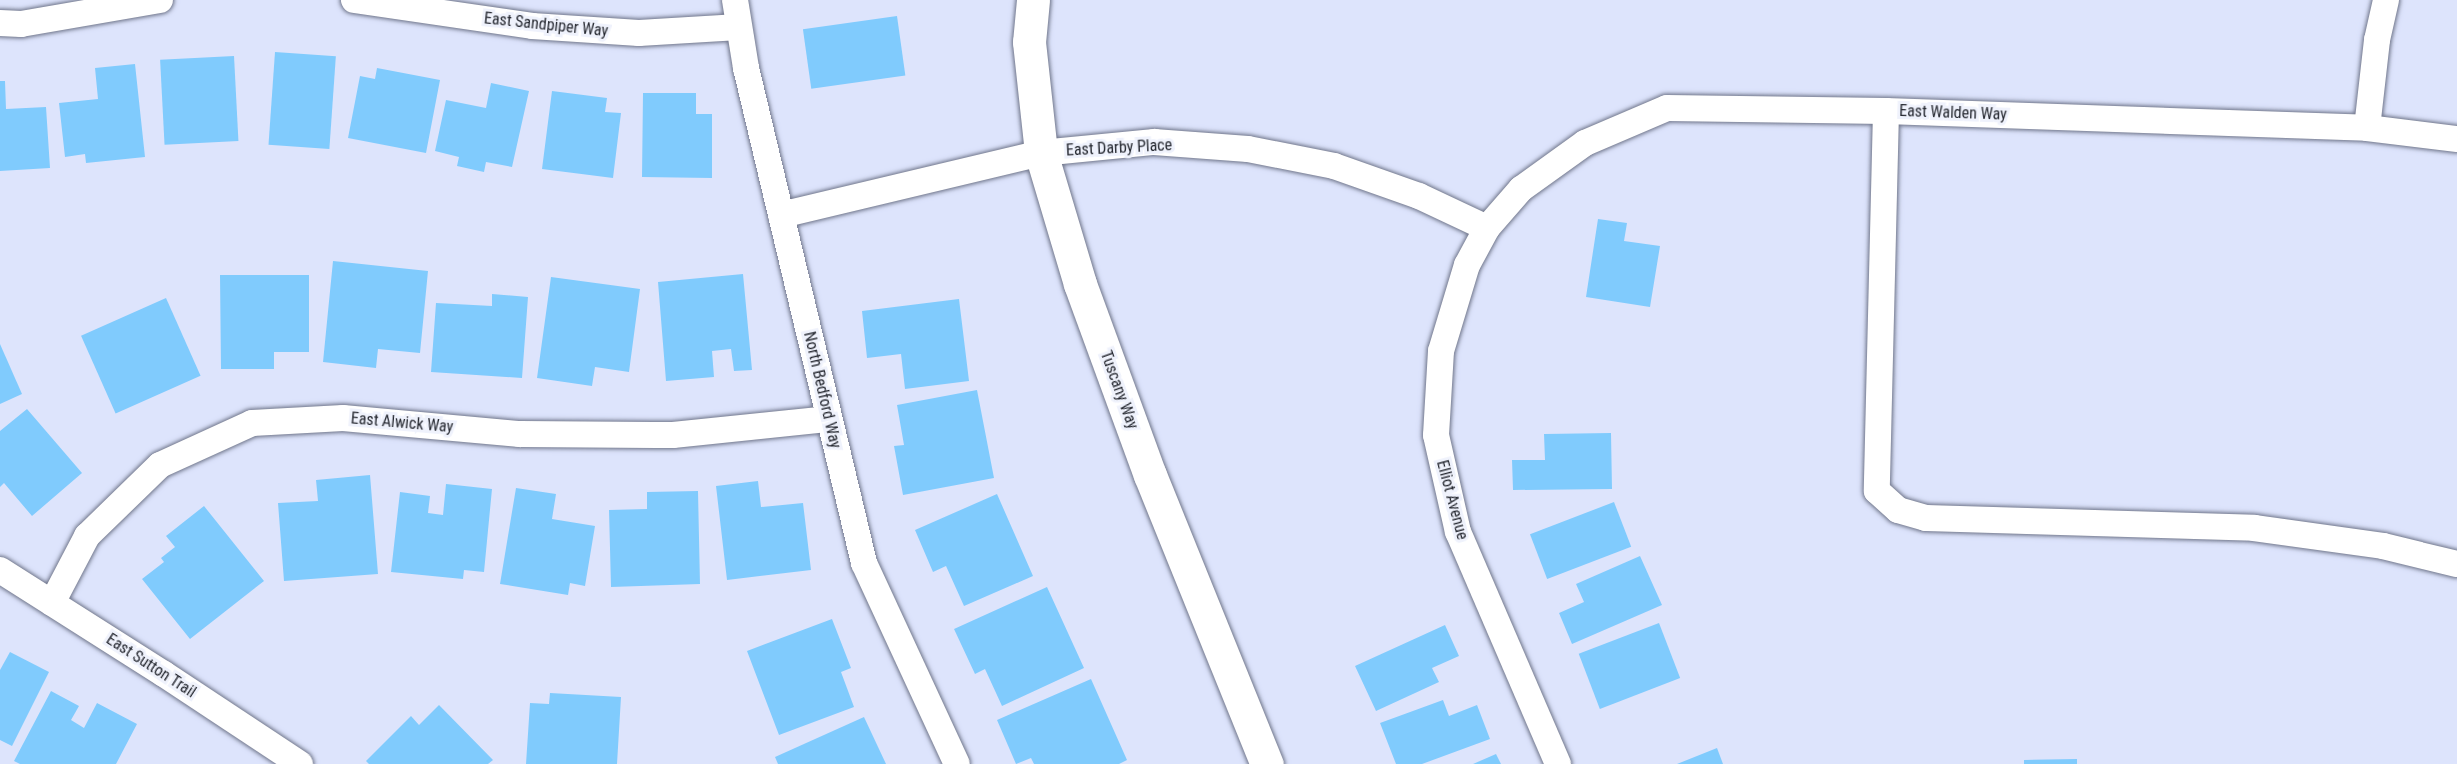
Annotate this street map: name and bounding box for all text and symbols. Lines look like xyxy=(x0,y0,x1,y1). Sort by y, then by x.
street label: East Sandpiper Way xyxy=(483,9,609,41)
street label: East Walden Way xyxy=(1899,102,2007,124)
street label: East Darby Place xyxy=(1065,136,1173,160)
street label: North Bedford Way xyxy=(799,330,845,450)
street label: Tuscany Way xyxy=(1096,348,1142,432)
street label: East Alwick Way xyxy=(350,409,454,437)
street label: Elliot Avenue xyxy=(1432,458,1472,542)
street label: East Sutton Trail xyxy=(102,630,200,702)

